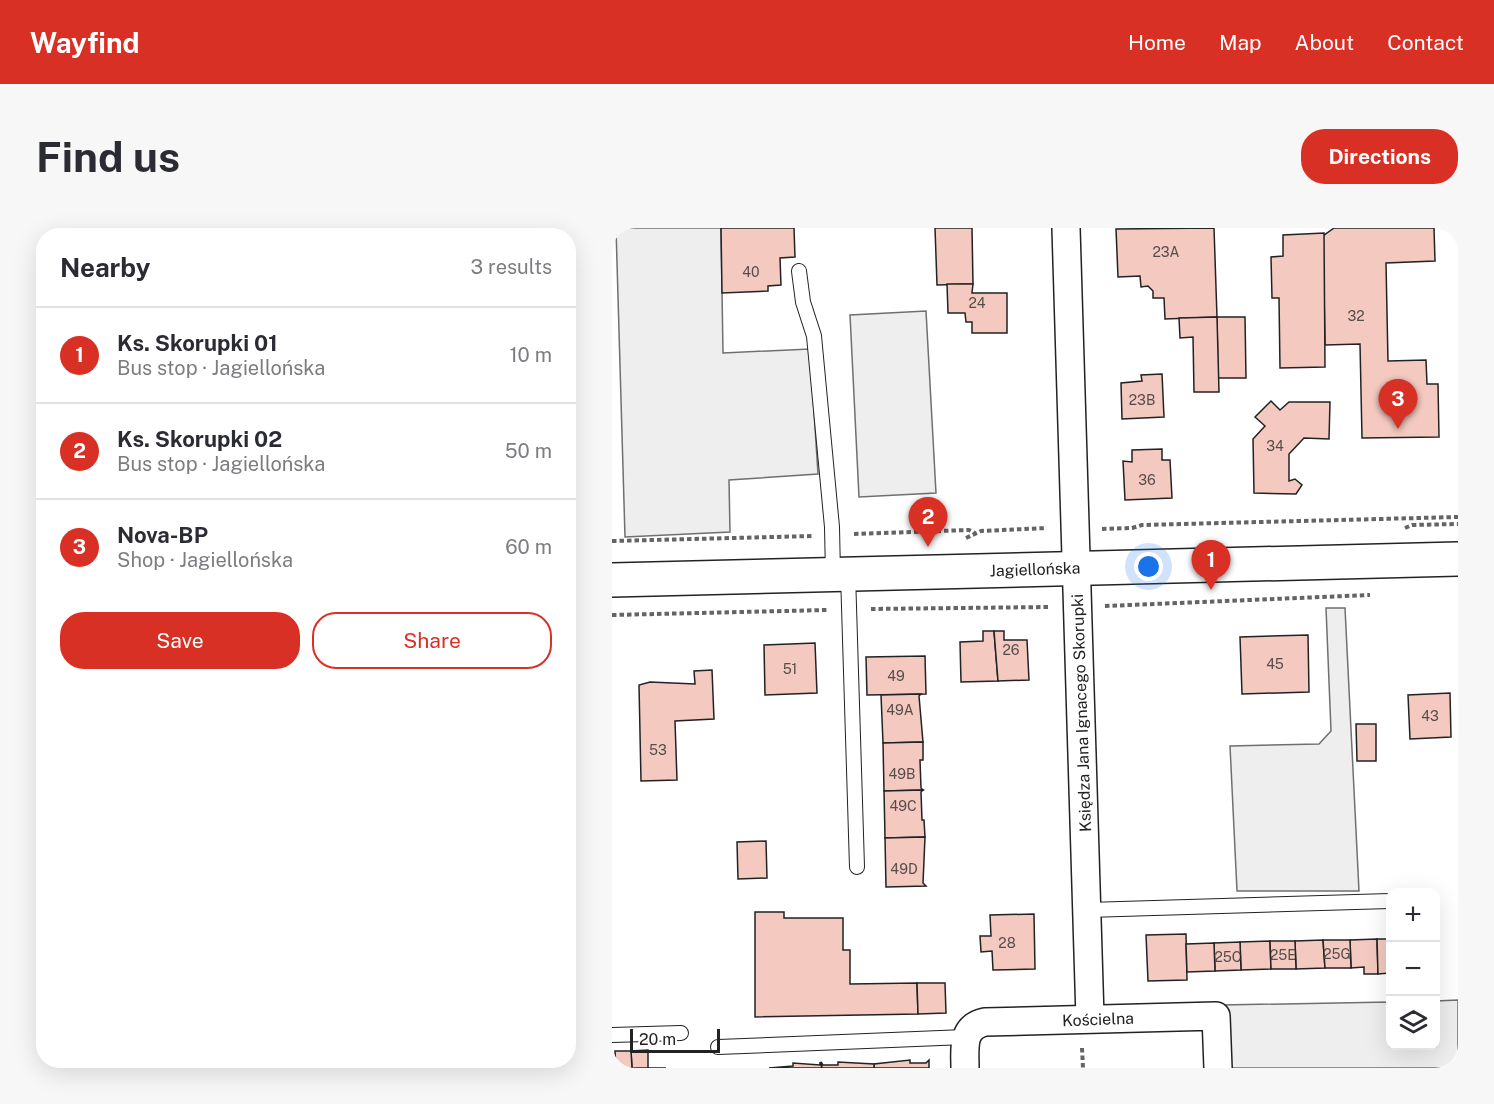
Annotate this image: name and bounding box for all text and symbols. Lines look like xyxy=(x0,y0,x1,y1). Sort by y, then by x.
text: Wayfind xyxy=(30,26,140,59)
text: Home xyxy=(1128,30,1186,55)
text: Map xyxy=(1219,30,1262,55)
text: About xyxy=(1295,30,1354,55)
text: Contact xyxy=(1387,30,1464,55)
button: Directions xyxy=(1301,129,1458,184)
text: Find us xyxy=(36,132,180,181)
house number: 23A xyxy=(1152,244,1180,260)
text: Nearby xyxy=(60,252,150,283)
text: 3 results xyxy=(471,255,552,279)
house number: 40 xyxy=(742,264,760,280)
house number: 24 xyxy=(968,295,986,311)
house number: 32 xyxy=(1347,308,1365,324)
text: Ks. Skorupki 01 xyxy=(117,330,278,356)
text: 1 xyxy=(75,343,84,367)
text: 10 m xyxy=(509,343,552,367)
text: Bus stop · Jagiellońska xyxy=(117,356,325,380)
pin: 3 xyxy=(1378,380,1418,429)
house number: 23B xyxy=(1129,392,1155,408)
text: Ks. Skorupki 02 xyxy=(117,426,282,452)
house number: 34 xyxy=(1266,438,1284,454)
text: 2 xyxy=(73,439,86,463)
text: 50 m xyxy=(505,439,552,463)
text: Bus stop · Jagiellońska xyxy=(117,452,325,476)
house number: 36 xyxy=(1138,472,1156,488)
pin: 2 xyxy=(908,498,948,547)
text: Nova-BP xyxy=(117,522,208,548)
text: 3 xyxy=(73,535,86,559)
text: 60 m xyxy=(505,535,552,559)
pin: 1 xyxy=(1192,540,1230,590)
text: Shop · Jagiellońska xyxy=(117,548,293,572)
your location xyxy=(1134,552,1163,581)
street label: Jagiellońska xyxy=(989,558,1081,581)
street label: Księdza Jana Ignacego Skorupki xyxy=(1068,594,1095,832)
button: Save xyxy=(60,612,300,669)
button: Share xyxy=(312,612,552,669)
house number: 26 xyxy=(1002,642,1020,658)
house number: 45 xyxy=(1266,656,1284,672)
house number: 51 xyxy=(783,661,797,677)
house number: 49 xyxy=(887,668,905,684)
house number: 49A xyxy=(886,702,914,718)
house number: 43 xyxy=(1421,708,1439,724)
house number: 53 xyxy=(649,742,667,758)
house number: 49B xyxy=(889,766,915,782)
house number: 49C xyxy=(889,798,917,814)
house number: 49D xyxy=(890,861,918,877)
map controls xyxy=(1386,888,1440,1050)
button: + xyxy=(1386,888,1440,942)
house number: 28 xyxy=(998,935,1016,951)
button: − xyxy=(1386,942,1440,996)
house number: 25G xyxy=(1323,946,1351,962)
house number: 25E xyxy=(1270,947,1296,963)
house number: 25C xyxy=(1215,949,1241,965)
button: layers xyxy=(1386,996,1440,1050)
street label: Kościelna xyxy=(1062,1009,1134,1030)
scale bar xyxy=(630,1026,720,1054)
text: 20 m xyxy=(639,1030,676,1049)

